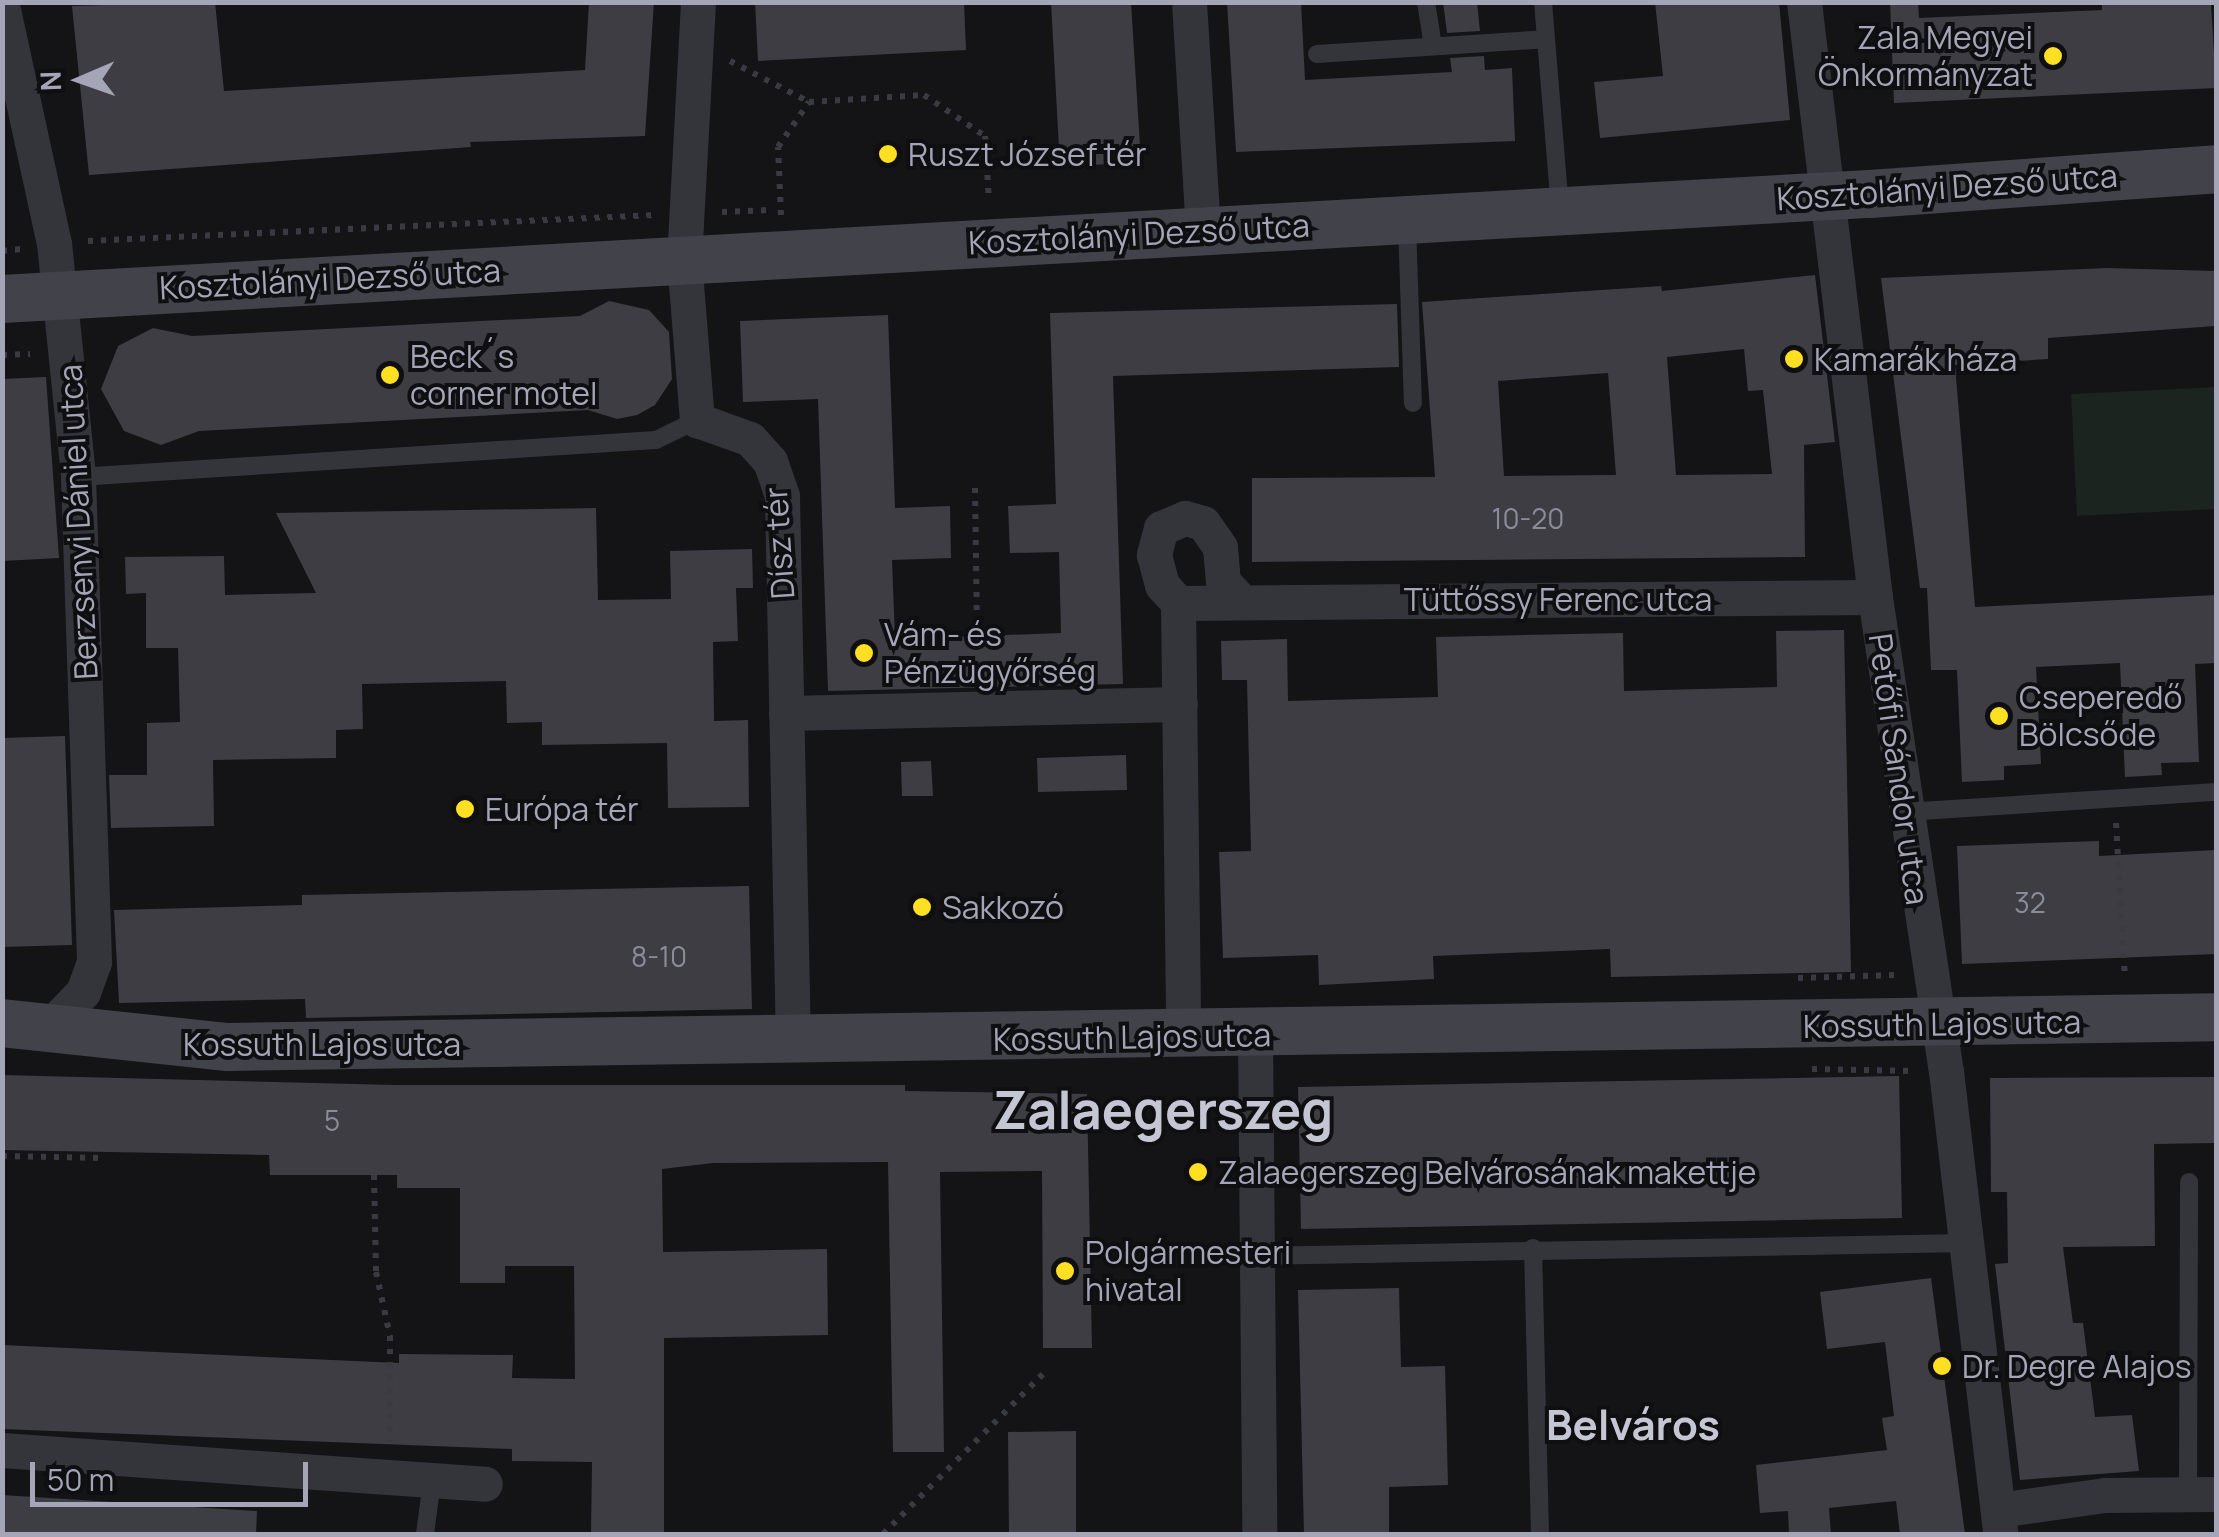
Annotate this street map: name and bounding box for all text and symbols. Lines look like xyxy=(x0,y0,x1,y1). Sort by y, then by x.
place label: Zala Megyei Önkormányzat xyxy=(1818,19,2033,94)
north arrow xyxy=(30,30,130,130)
marker: Zala Megyei Önkormányzat xyxy=(2042,45,2064,67)
text: N xyxy=(31,70,69,92)
place label: Ruszt József tér xyxy=(908,135,1147,173)
marker: Ruszt József tér xyxy=(877,143,899,165)
street label: Kosztolányi Dezső utca xyxy=(1775,156,2119,218)
street label: Kosztolányi Dezső utca xyxy=(967,206,1311,262)
street label: Kosztolányi Dezső utca xyxy=(158,251,502,307)
place label: Beck´s corner motel xyxy=(410,338,598,413)
place label: Kamarák háza xyxy=(1814,340,2017,378)
marker: Kamarák háza xyxy=(1783,348,1805,370)
street label: Berzsenyi Dániel utca xyxy=(51,363,105,681)
marker: Beck´s corner motel xyxy=(379,364,401,386)
street label: Dísz tér xyxy=(756,486,802,600)
house number: 10-20 xyxy=(1492,501,1564,535)
street label: Tüttőssy Ferenc utca xyxy=(1404,580,1712,618)
place label: Vám- és Pénzügyőrség xyxy=(884,616,1096,691)
street label: Petőfi Sándor utca xyxy=(1861,631,1937,907)
marker: Vám- és Pénzügyőrség xyxy=(853,642,875,664)
place label: Cseperedő Bölcsőde xyxy=(2019,679,2182,754)
marker: Cseperedő Bölcsőde xyxy=(1988,705,2010,727)
place label: Európa tér xyxy=(485,790,639,828)
marker: Európa tér xyxy=(454,798,476,820)
house number: 32 xyxy=(2014,885,2046,919)
place label: Sakkozó xyxy=(942,888,1064,926)
marker: Sakkozó xyxy=(911,896,933,918)
house number: 8-10 xyxy=(631,939,687,973)
street label: Kossuth Lajos utca xyxy=(1803,1002,2081,1046)
street label: Kossuth Lajos utca xyxy=(993,1015,1271,1059)
street label: Kossuth Lajos utca xyxy=(183,1025,461,1063)
district label: Zalaegerszeg xyxy=(993,1079,1333,1141)
house number: 5 xyxy=(324,1103,340,1137)
place label: Zalaegerszeg Belvárosának makettje xyxy=(1218,1153,1757,1191)
marker: Zalaegerszeg Belvárosának makettje xyxy=(1187,1161,1209,1183)
place label: Polgármesteri hivatal xyxy=(1085,1234,1291,1309)
marker: Polgármesteri hivatal xyxy=(1054,1260,1076,1282)
place label: Dr. Degre Alajos xyxy=(1962,1347,2192,1385)
marker: Dr. Degre Alajos xyxy=(1931,1355,1953,1377)
district label: Belváros xyxy=(1546,1399,1720,1449)
scale bar xyxy=(35,1442,312,1504)
text: 50 m xyxy=(47,1459,114,1500)

